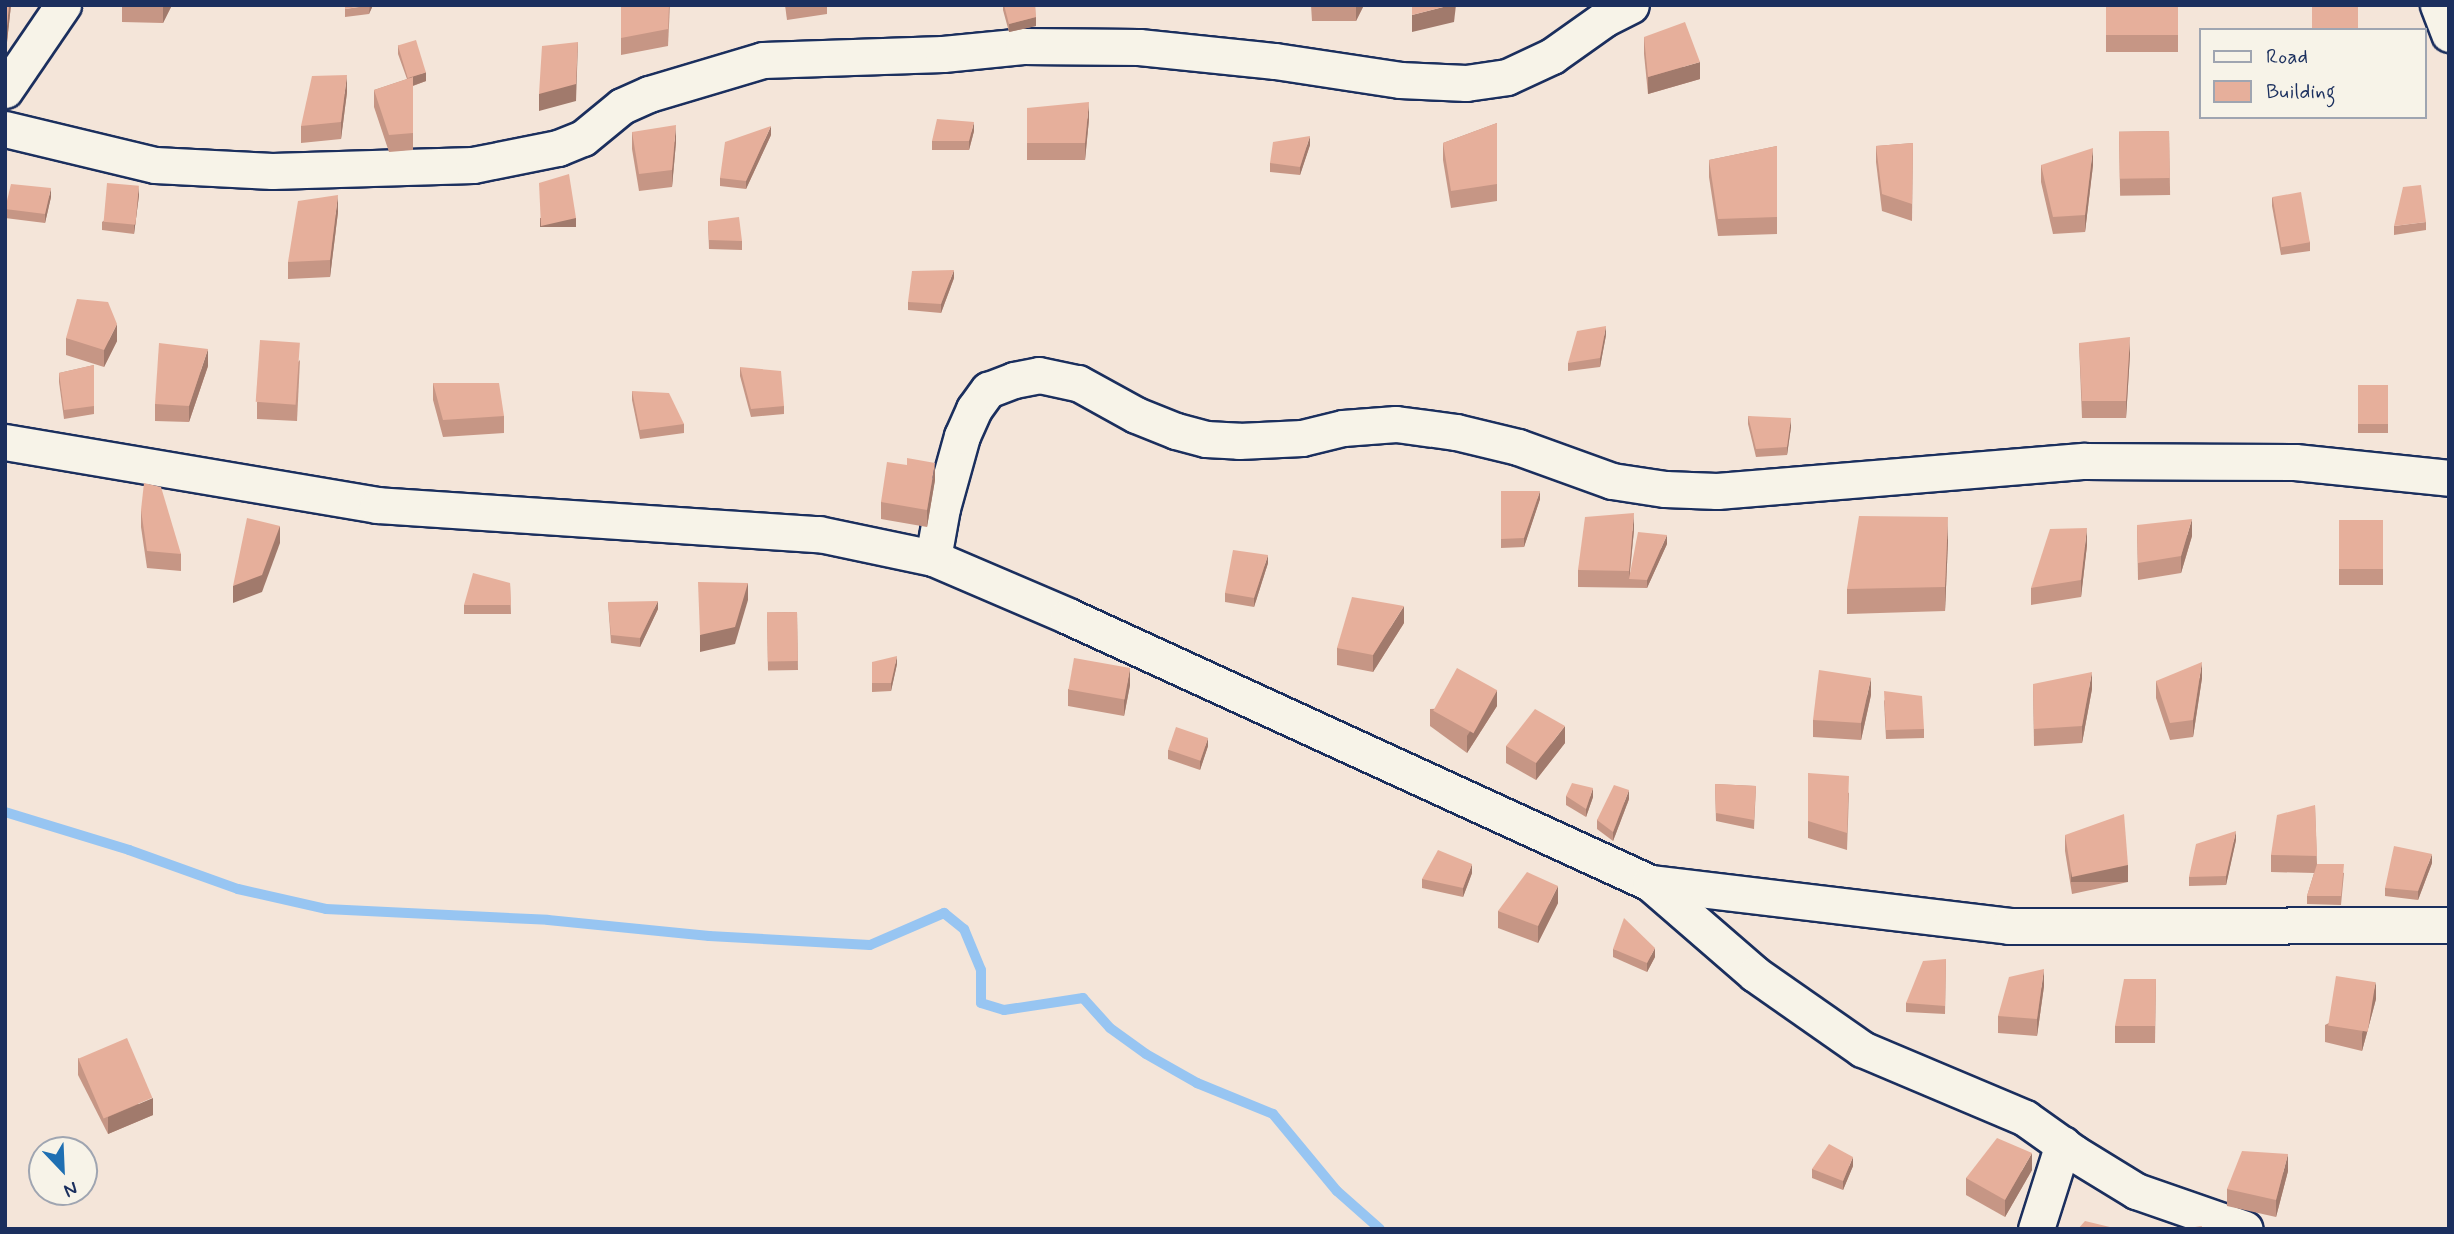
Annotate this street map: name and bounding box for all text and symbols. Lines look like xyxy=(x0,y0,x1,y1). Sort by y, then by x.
legend xyxy=(2198,28,2426,119)
text: Road xyxy=(2266,43,2308,71)
text: Building xyxy=(2266,78,2336,106)
north arrow xyxy=(28,1136,98,1206)
text: N xyxy=(60,1175,81,1203)

